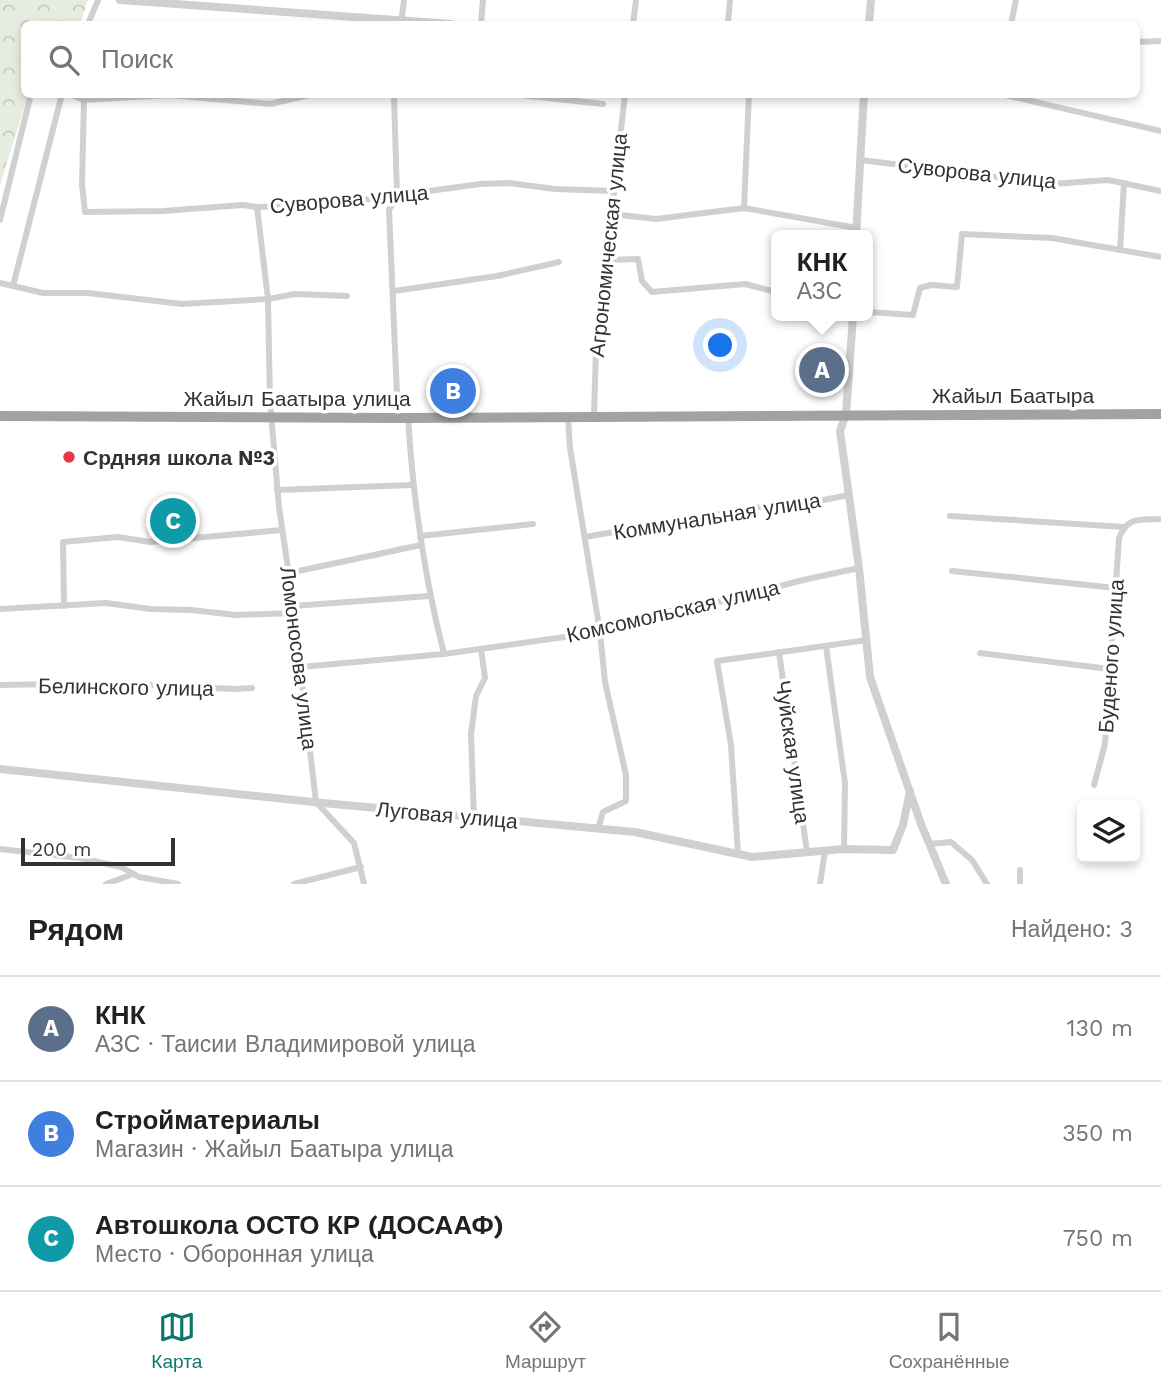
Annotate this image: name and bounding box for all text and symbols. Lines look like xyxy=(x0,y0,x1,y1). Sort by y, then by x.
search box xyxy=(21,21,1140,98)
icon: search xyxy=(45,41,83,79)
text: Поиск xyxy=(101,44,173,74)
street label: Агрономическая улица xyxy=(584,131,632,358)
street label: Суворова улица xyxy=(897,152,1058,194)
street label: Суворова улица xyxy=(269,180,430,218)
popup xyxy=(771,230,873,321)
text: КНК xyxy=(797,247,847,277)
text: АЗС xyxy=(797,278,842,305)
your location xyxy=(703,328,737,362)
pin: A xyxy=(799,344,845,396)
pin: B xyxy=(430,365,476,417)
street label: Жайыл Баатыра xyxy=(932,383,1094,408)
street label: Жайыл Баатыра улица xyxy=(183,386,411,411)
place label: Срдняя школа №3 xyxy=(83,445,275,470)
marker: Срдняя школа №3 xyxy=(61,449,77,465)
street label: Коммунальная улица xyxy=(612,487,823,545)
pin: C xyxy=(150,495,196,547)
street label: Ломоносова улица xyxy=(275,565,323,752)
street label: Комсомольская улица xyxy=(564,574,782,648)
street label: Буденого улица xyxy=(1093,578,1129,734)
street label: Белинского улица xyxy=(38,673,214,701)
street label: Чуйская улица xyxy=(771,679,815,826)
street label: Луговая улица xyxy=(375,796,519,834)
map controls xyxy=(1077,800,1140,863)
button: layers xyxy=(1077,800,1140,863)
scale bar xyxy=(21,835,175,867)
text: 200 m xyxy=(32,838,91,861)
text: Рядом xyxy=(28,912,124,947)
text: Найдено: 3 xyxy=(1011,916,1133,943)
text: КНК xyxy=(95,1000,146,1030)
text: A xyxy=(43,1015,59,1042)
text: 130 m xyxy=(1067,1015,1133,1042)
text: АЗС · Таисии Владимировой улица xyxy=(95,1031,476,1058)
text: Стройматериалы xyxy=(95,1105,320,1135)
text: B xyxy=(43,1120,59,1147)
text: 350 m xyxy=(1062,1120,1133,1147)
text: Магазин · Жайыл Баатыра улица xyxy=(95,1136,453,1163)
text: Автошкола ОСТО КР (ДОСААФ) xyxy=(95,1210,504,1240)
text: C xyxy=(43,1225,59,1252)
text: 750 m xyxy=(1063,1225,1133,1252)
text: Место · Оборонная улица xyxy=(95,1241,374,1268)
tab: Карта xyxy=(151,1308,202,1373)
tab: Маршрут xyxy=(505,1308,586,1373)
tab: Сохранённые xyxy=(889,1308,1010,1373)

